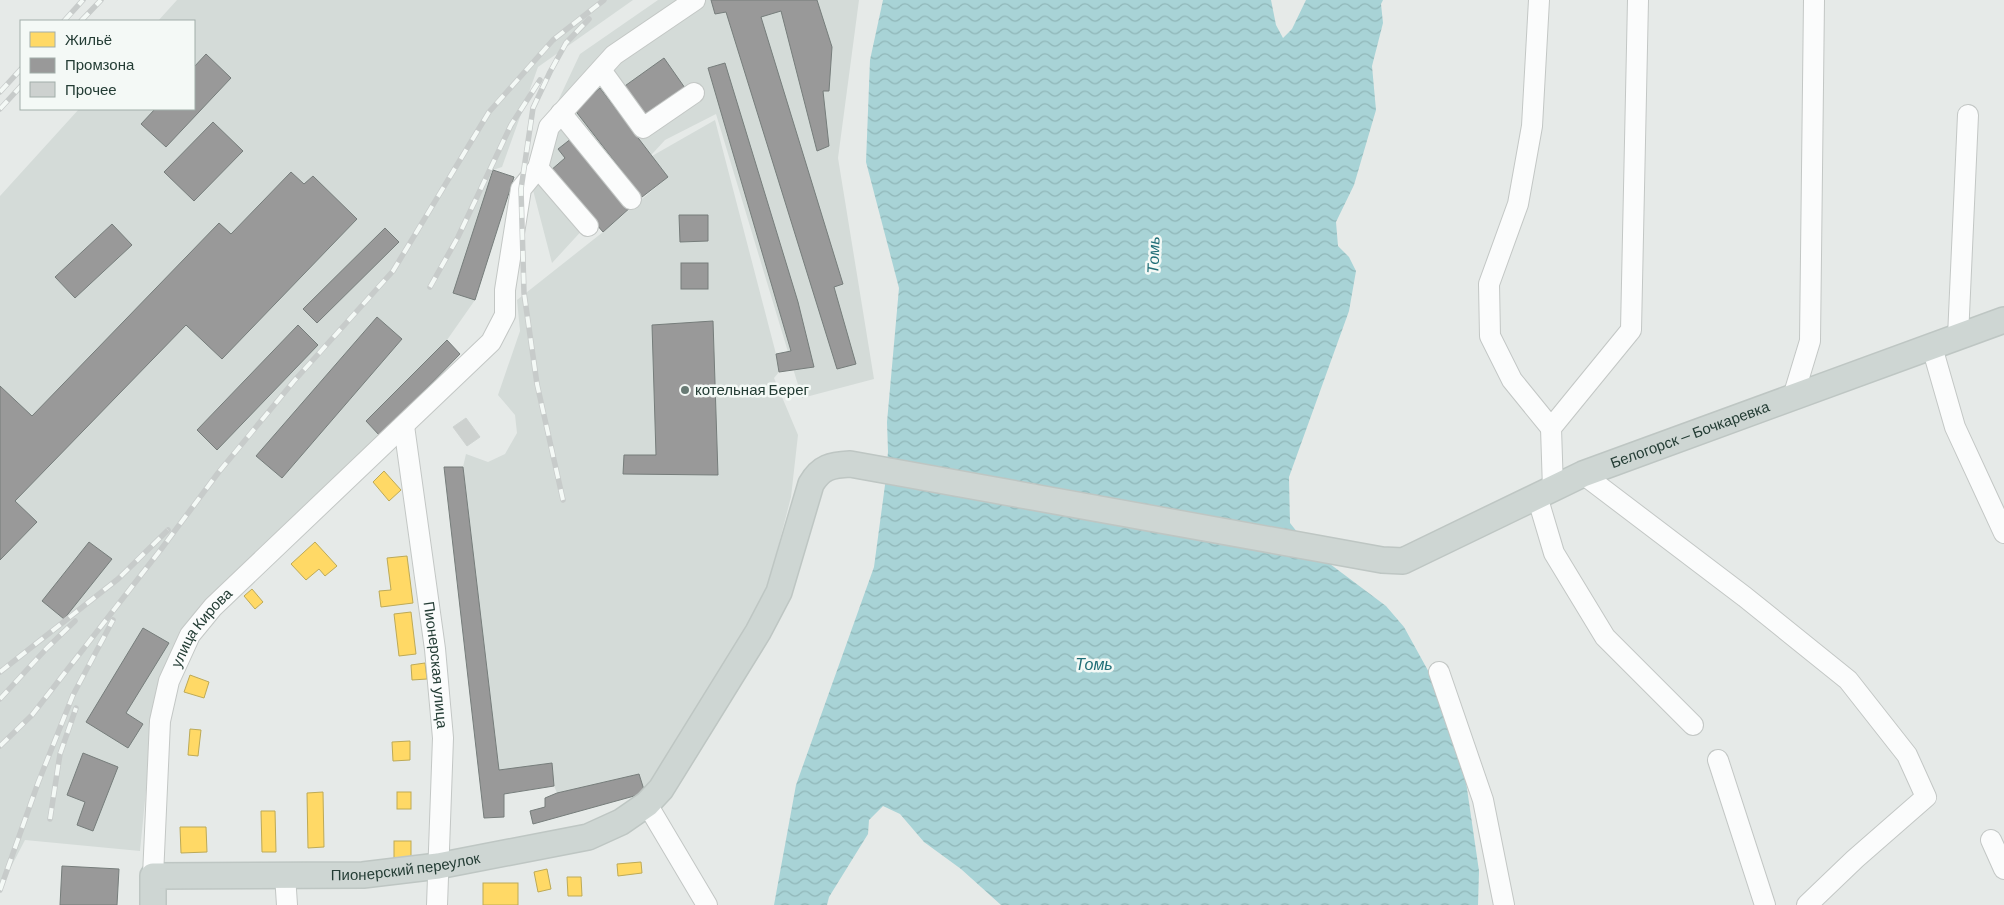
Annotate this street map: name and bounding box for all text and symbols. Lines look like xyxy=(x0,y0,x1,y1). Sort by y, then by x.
legend xyxy=(20,20,195,110)
text: Жильё xyxy=(65,30,112,48)
text: Промзона xyxy=(65,55,135,73)
text: Прочее xyxy=(65,80,117,98)
water label: Томь xyxy=(1142,236,1163,274)
place label: котельная Берег xyxy=(695,380,809,398)
marker: котельная Берег xyxy=(679,384,691,396)
street label: Белогорск — Бочкаревка xyxy=(1608,396,1772,471)
street label: улица Кирова xyxy=(166,583,236,670)
street label: Пионерская улица xyxy=(420,600,452,730)
water label: Томь xyxy=(1075,654,1113,673)
street label: Пионерский переулок xyxy=(331,848,482,883)

